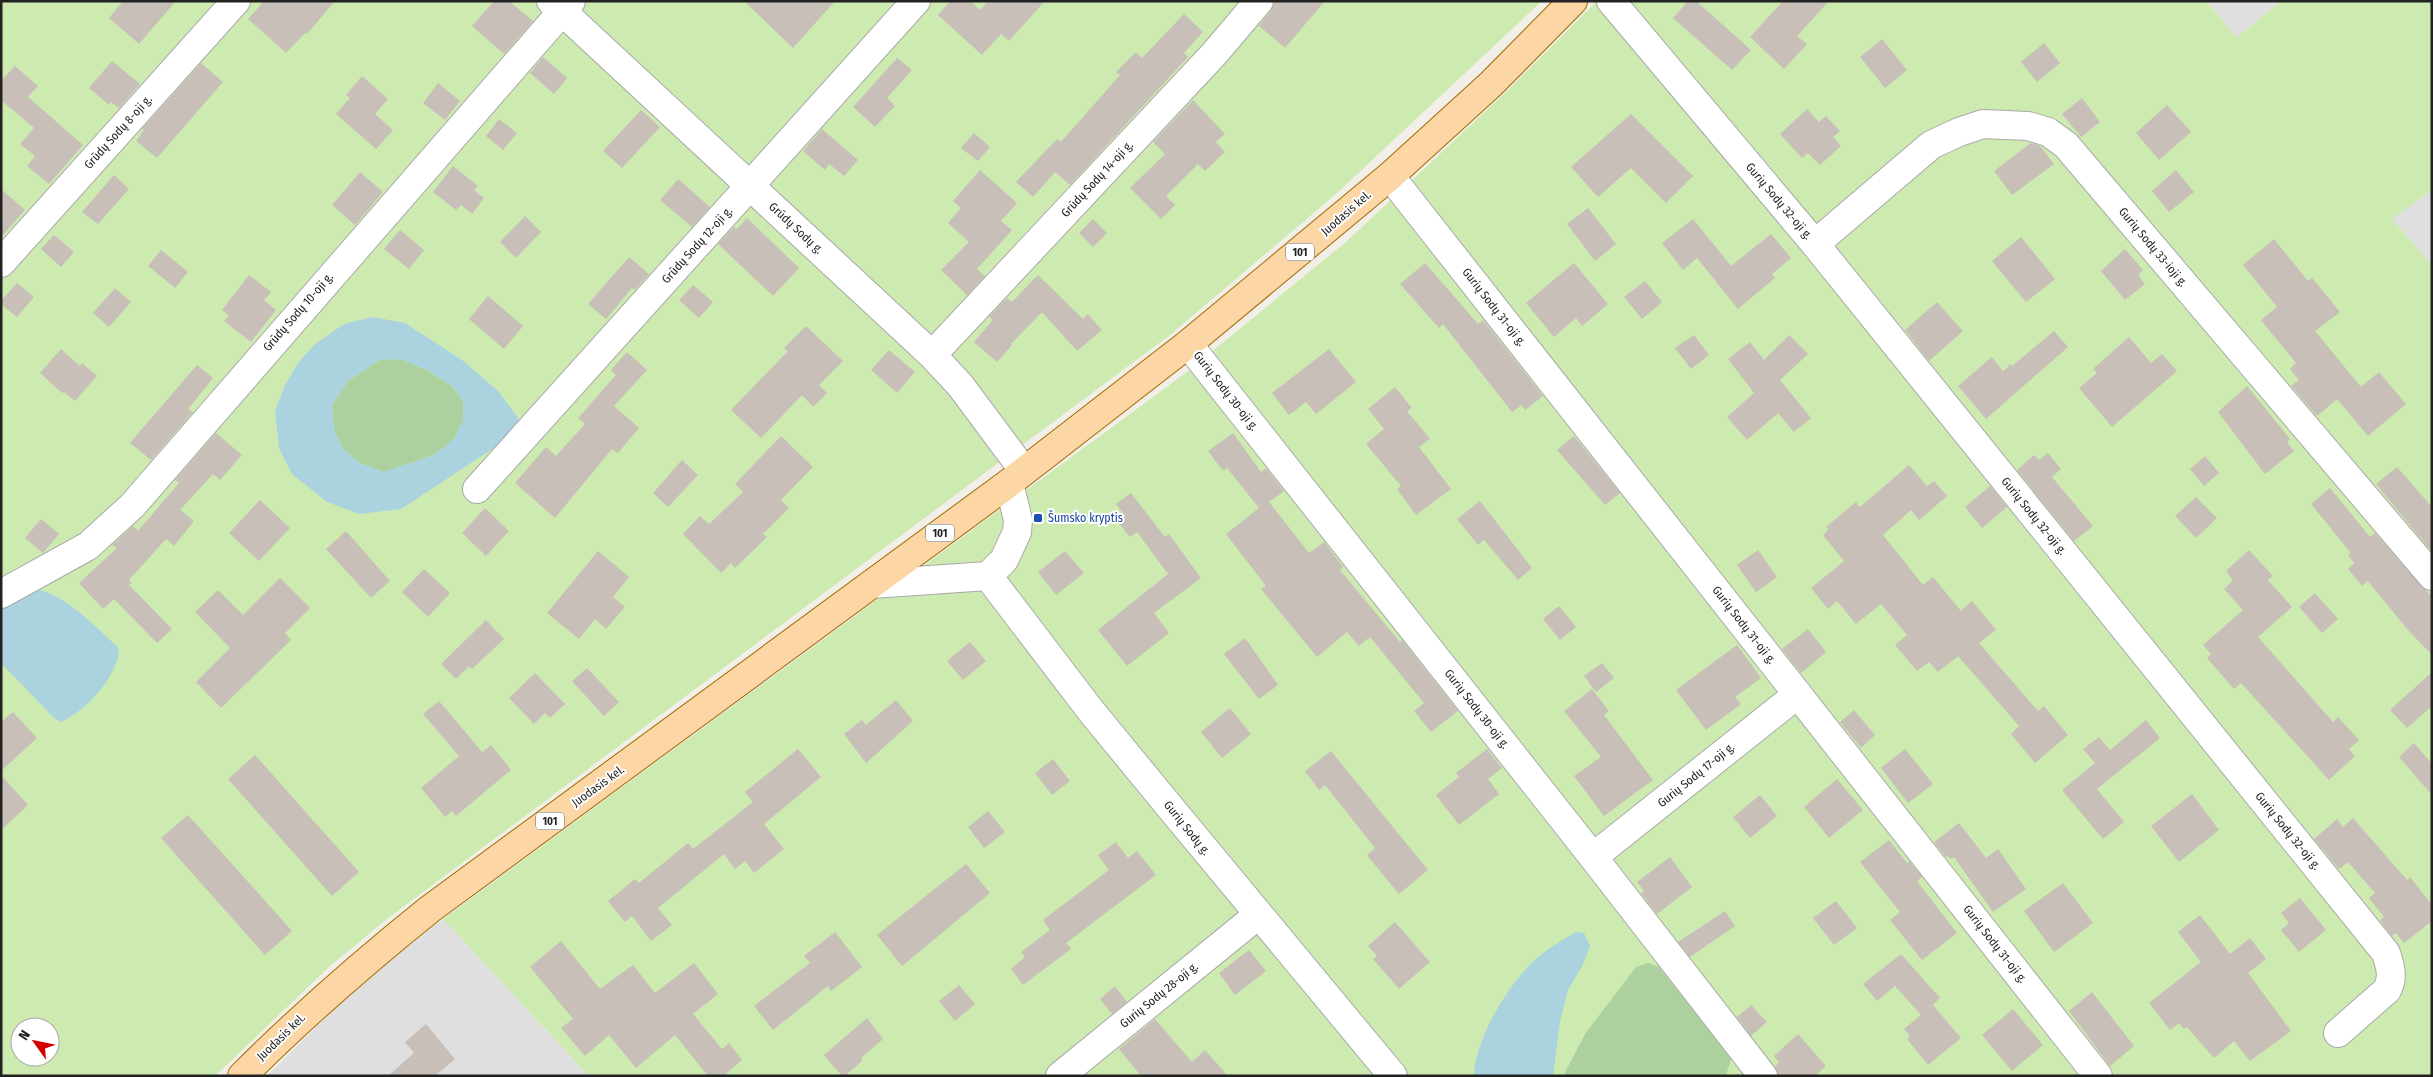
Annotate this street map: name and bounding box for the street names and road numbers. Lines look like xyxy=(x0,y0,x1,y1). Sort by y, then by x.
street label: Grūdų Sodų 8-oji g. xyxy=(81,92,155,172)
street label: Grūdų Sodų 14-oji g. xyxy=(1058,138,1136,220)
street label: Gurių Sodų 32-oji g. xyxy=(1743,160,1815,242)
street label: Juodasis kel. xyxy=(1318,187,1374,238)
street label: Grūdų Sodų g. xyxy=(766,199,826,257)
street label: Grūdų Sodų 12-oji g. xyxy=(659,203,735,286)
street label: Gurių Sodų 33-ioji g. xyxy=(2116,205,2190,290)
road number: 101 xyxy=(1286,243,1314,260)
street label: Gurių Sodų 31-oji g. xyxy=(1459,265,1529,349)
street label: Grūdų Sodų 10-oji g. xyxy=(260,270,336,354)
street label: Gurių Sodų 30-oji g. xyxy=(1191,349,1262,434)
street label: Gurių Sodų 32-oji g. xyxy=(1998,474,2070,558)
road number: 101 xyxy=(926,524,954,542)
street label: Gurių Sodų 31-oji g. xyxy=(1709,583,1779,667)
street label: Gurių Sodų 30-oji g. xyxy=(1442,667,1513,752)
street label: Gurių Sodų 17-oji g. xyxy=(1655,740,1738,810)
street label: Juodasis kel. xyxy=(569,762,627,810)
street label: Gurių Sodų 32-oji g. xyxy=(2252,789,2324,873)
street label: Gurių Sodų g. xyxy=(1161,798,1213,858)
road number: 101 xyxy=(536,812,564,829)
street label: Gurių Sodų 31-oji g. xyxy=(1960,902,2030,986)
street label: Gurių Sodų 28-oji g. xyxy=(1117,959,1201,1031)
street label: Juodasis kel. xyxy=(254,1010,308,1063)

